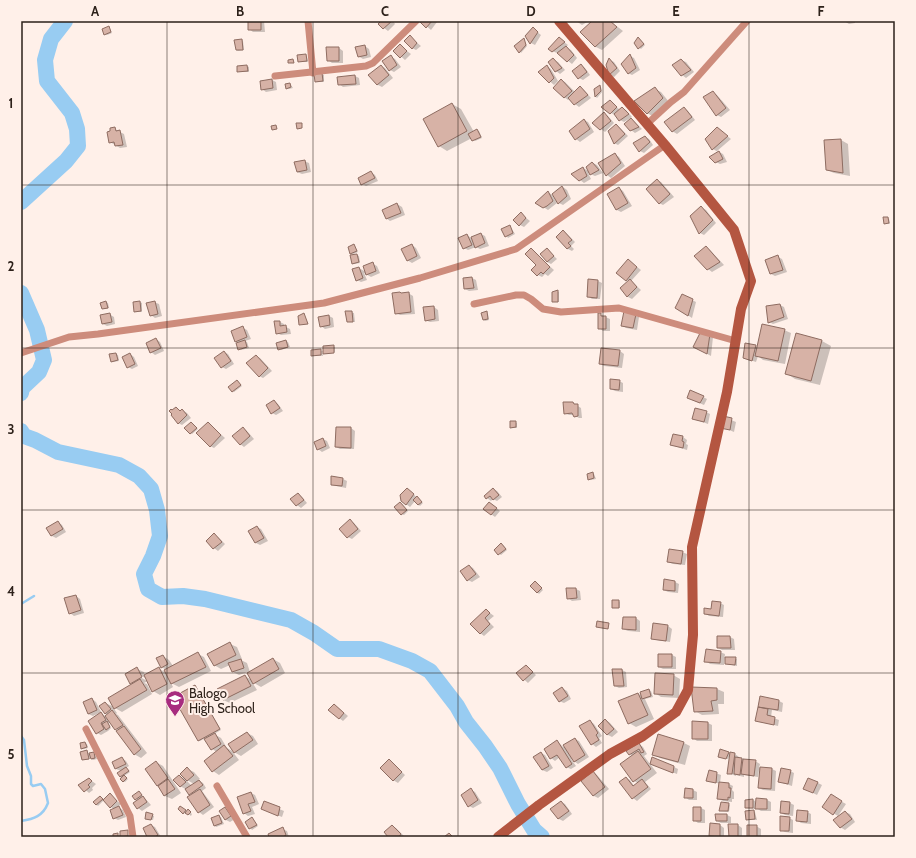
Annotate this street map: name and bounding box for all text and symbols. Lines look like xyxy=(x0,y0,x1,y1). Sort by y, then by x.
text: A xyxy=(91,3,100,19)
text: B xyxy=(236,3,244,19)
text: C xyxy=(381,3,389,19)
text: D xyxy=(526,3,536,19)
text: E xyxy=(672,3,680,19)
text: F xyxy=(818,3,825,19)
text: 1 xyxy=(9,95,13,111)
text: 2 xyxy=(8,258,15,274)
text: 3 xyxy=(7,421,15,437)
text: 4 xyxy=(7,583,15,599)
place label: Balogo High School xyxy=(189,685,255,716)
school or university icon: Balogo High School xyxy=(164,689,186,717)
text: 5 xyxy=(8,746,15,762)

